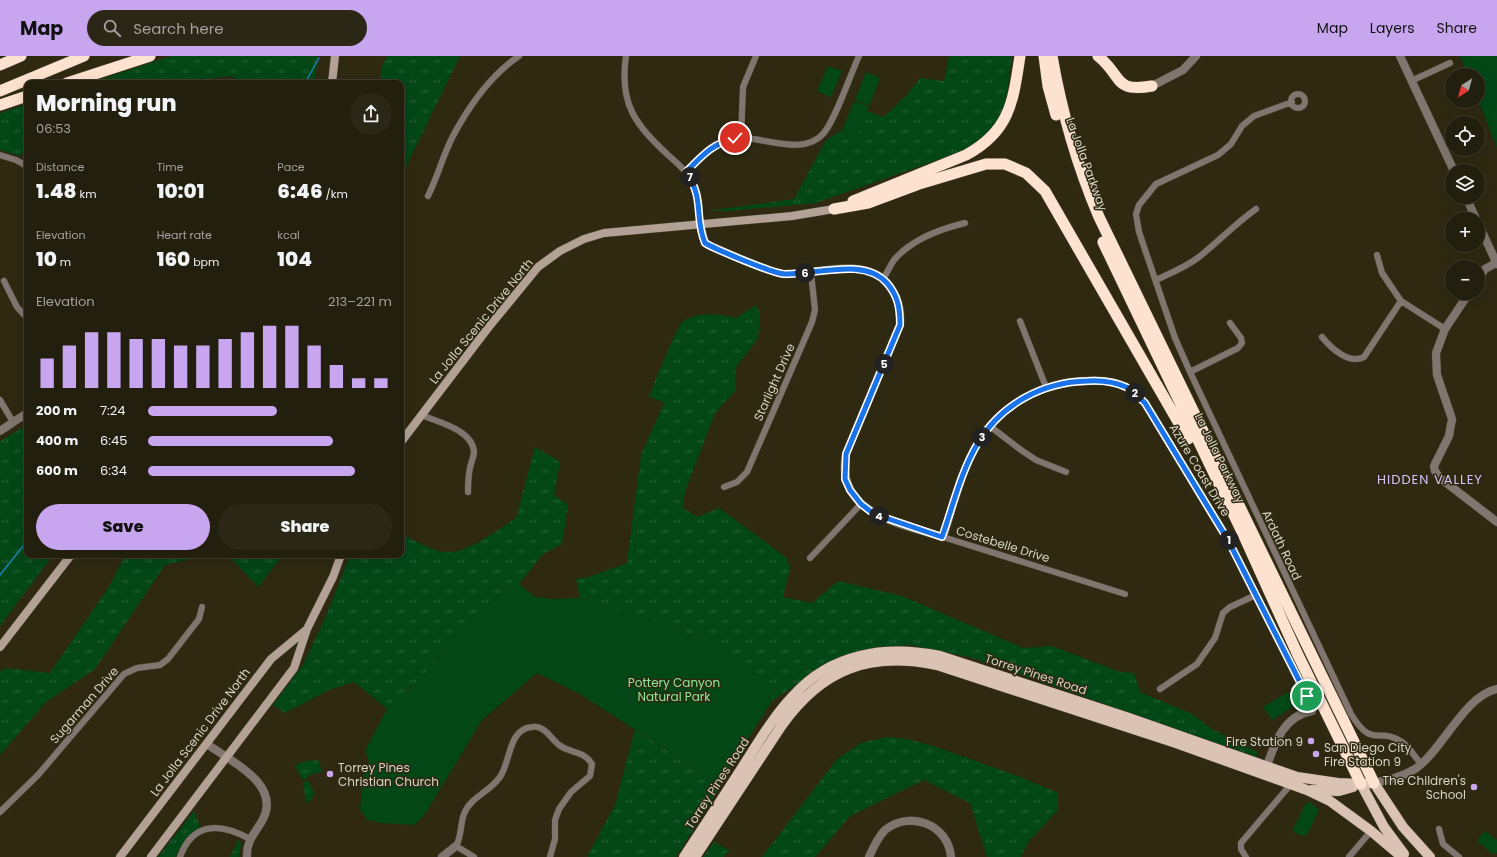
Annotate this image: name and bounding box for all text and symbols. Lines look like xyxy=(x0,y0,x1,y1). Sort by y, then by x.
search box xyxy=(87,10,367,46)
text: Map xyxy=(20,15,63,42)
icon: search xyxy=(101,17,123,39)
text: Search here xyxy=(133,18,224,39)
text: Map xyxy=(1317,18,1348,38)
text: Layers xyxy=(1370,18,1414,38)
text: Share xyxy=(1436,18,1477,38)
north arrow xyxy=(1445,68,1485,108)
map controls xyxy=(1445,68,1485,300)
text: Morning run xyxy=(36,88,177,119)
button: share xyxy=(350,93,392,135)
street label: La Jolla Parkway xyxy=(1062,115,1112,213)
button: locate xyxy=(1445,116,1485,156)
text: 06:53 xyxy=(36,119,71,138)
pin xyxy=(718,121,752,155)
icon: check xyxy=(724,127,746,149)
text: Distance xyxy=(36,159,84,175)
text: Time xyxy=(157,159,183,175)
text: Pace xyxy=(277,159,305,175)
button: layers xyxy=(1445,164,1485,204)
pin: 7 xyxy=(680,167,700,187)
text: 7 xyxy=(687,169,693,185)
text: 1.48 xyxy=(36,177,77,205)
text: 10:01 xyxy=(157,177,204,205)
text: 6:46 xyxy=(277,177,323,205)
text: km xyxy=(77,186,97,202)
text: /km xyxy=(323,186,348,202)
button: + xyxy=(1445,212,1485,252)
text: Elevation xyxy=(36,227,86,243)
text: Heart rate xyxy=(157,227,212,243)
text: kcal xyxy=(277,227,300,243)
text: 10 xyxy=(36,245,57,273)
text: 160 xyxy=(157,245,190,273)
text: 104 xyxy=(277,245,312,273)
text: m xyxy=(57,254,71,270)
text: bpm xyxy=(190,254,219,270)
street label: La Jolla Scenic Drive North xyxy=(425,255,537,387)
button: − xyxy=(1445,260,1485,300)
pin: 6 xyxy=(795,263,815,283)
text: 6 xyxy=(801,265,809,281)
text: Elevation xyxy=(36,292,95,311)
text: 213–221 m xyxy=(328,292,392,311)
street label: Starlight Drive xyxy=(749,340,799,424)
pin: 5 xyxy=(874,354,894,374)
text: 5 xyxy=(880,356,888,372)
pin: 2 xyxy=(1125,383,1145,403)
text: 2 xyxy=(1132,385,1138,401)
text: 200 m xyxy=(36,401,77,420)
text: 7:24 xyxy=(100,401,126,420)
street label: La Jolla Parkway xyxy=(1191,410,1249,506)
street label: Azure Coast Drive xyxy=(1166,420,1234,520)
pin: 3 xyxy=(972,427,992,447)
text: 3 xyxy=(979,429,985,445)
text: 400 m xyxy=(36,431,78,450)
text: 6:45 xyxy=(100,431,127,450)
text: 600 m xyxy=(36,461,78,480)
text: 6:34 xyxy=(100,461,127,480)
district label: HIDDEN VALLEY xyxy=(1377,470,1483,489)
button: Save xyxy=(36,504,210,550)
button: Share xyxy=(218,504,392,550)
pin: 4 xyxy=(869,506,889,526)
street label: Ardath Road xyxy=(1258,507,1306,583)
text: 4 xyxy=(875,508,883,524)
street label: Costebelle Drive xyxy=(954,522,1052,566)
pin: 1 xyxy=(1219,530,1239,550)
text: 1 xyxy=(1227,532,1231,548)
street label: Torrey Pines Road xyxy=(983,650,1089,698)
street label: Sugarman Drive xyxy=(46,663,122,747)
street label: La Jolla Scenic Drive North xyxy=(146,664,254,800)
park label: Pottery Canyon Natural Park xyxy=(628,674,720,705)
pin xyxy=(1290,679,1324,713)
icon: arrive xyxy=(1296,685,1318,707)
place label: Fire Station 9 xyxy=(1226,733,1303,750)
street label: Torrey Pines Road xyxy=(681,734,753,832)
marker: Fire Station 9 xyxy=(1306,736,1316,746)
place label: San Diego City Fire Station 9 xyxy=(1324,739,1411,770)
marker: San Diego City Fire Station 9 xyxy=(1311,749,1321,759)
place label: Torrey Pines Christian Church xyxy=(338,759,439,790)
marker: Torrey Pines Christian Church xyxy=(325,769,335,779)
place label: The Children's School xyxy=(1382,772,1466,803)
marker: The Children's School xyxy=(1469,782,1479,792)

